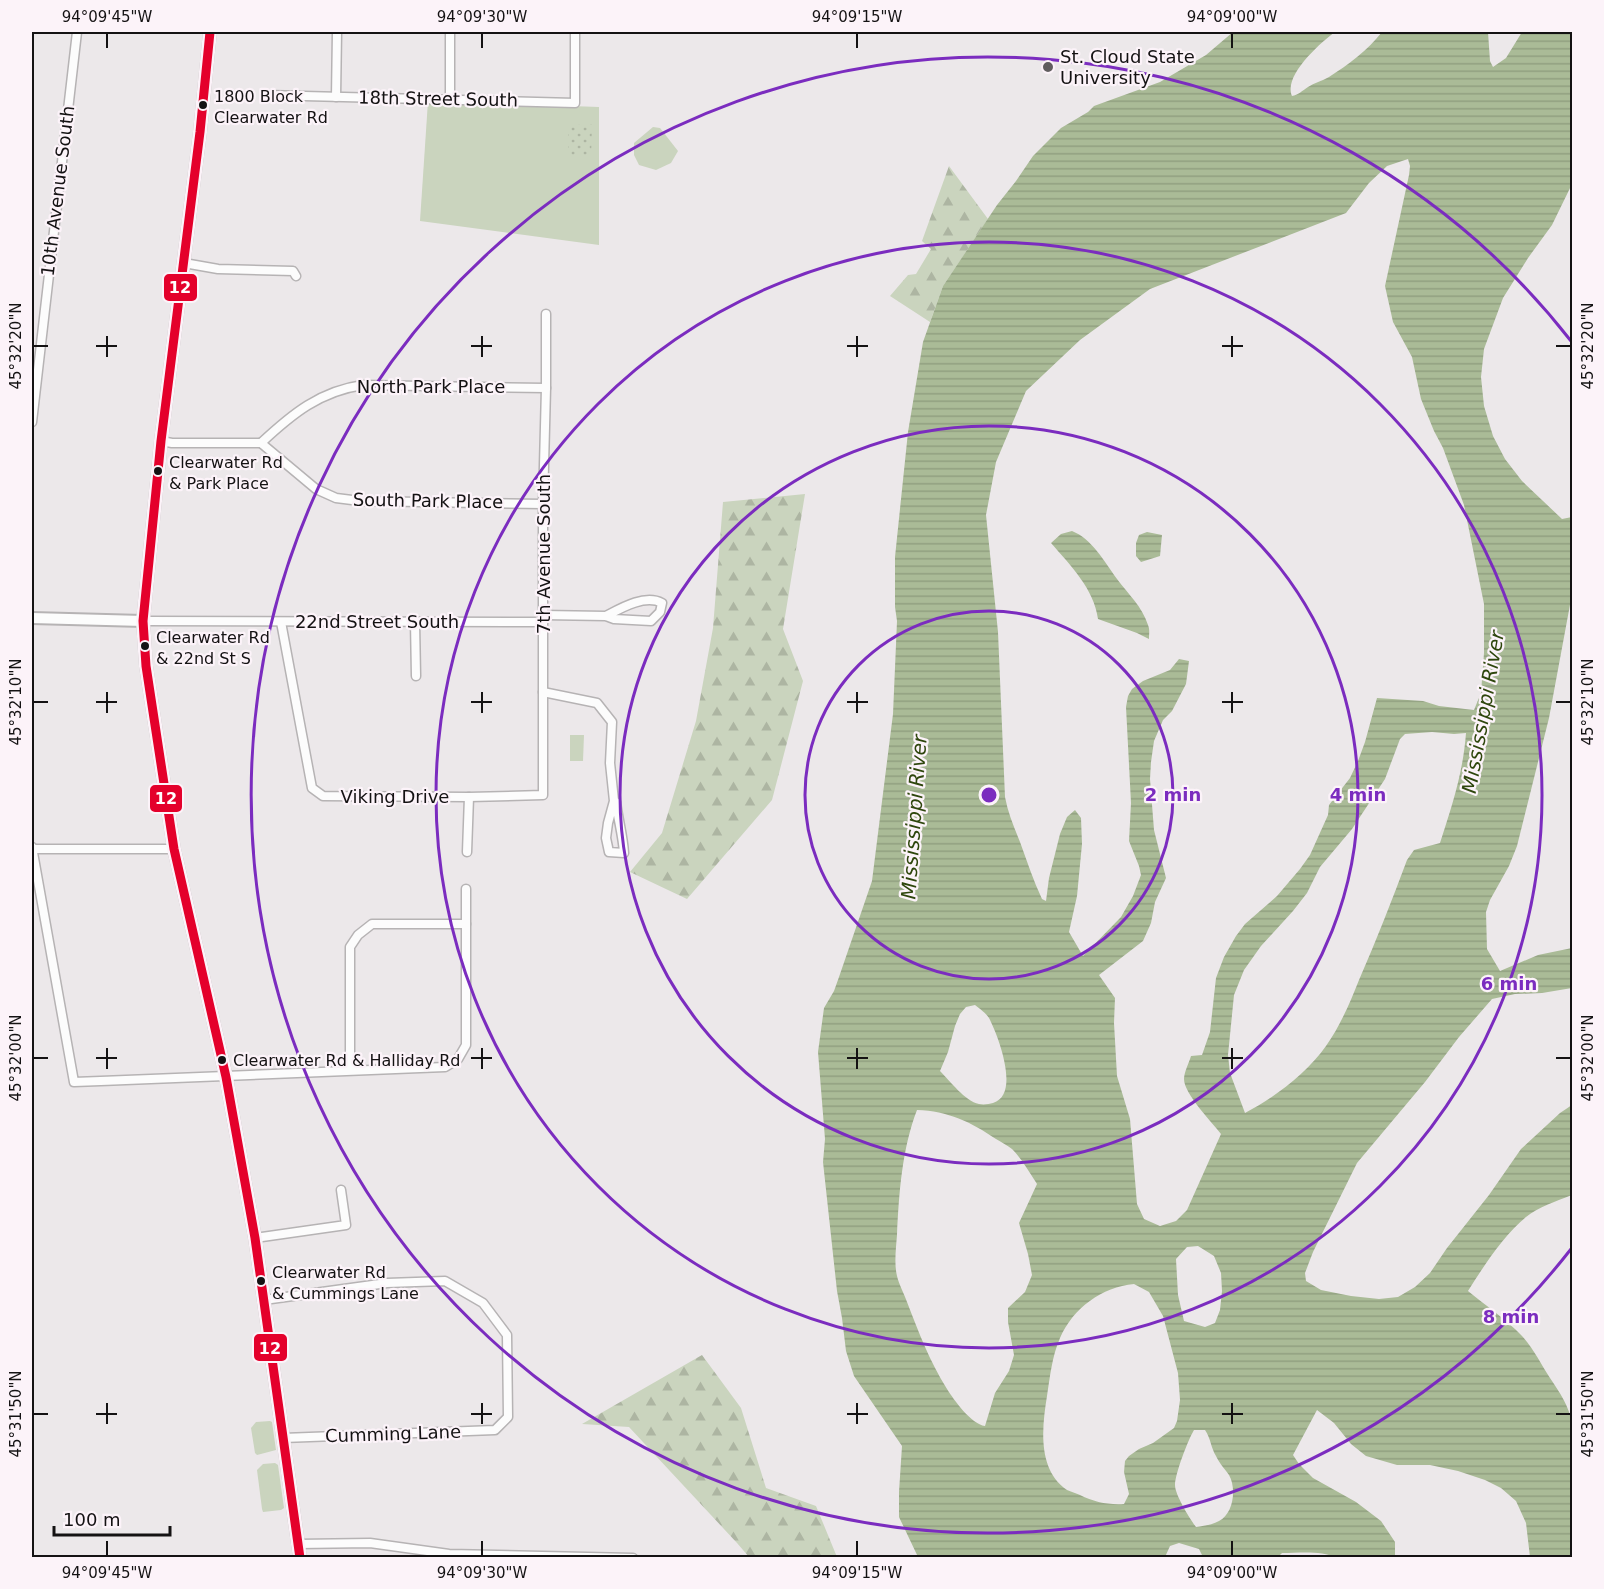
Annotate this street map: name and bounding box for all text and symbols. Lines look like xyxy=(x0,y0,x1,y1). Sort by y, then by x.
text: 94°09'45"W xyxy=(62,8,152,26)
text: 94°09'30"W xyxy=(437,8,527,26)
text: 94°09'15"W xyxy=(812,8,902,26)
text: 94°09'00"W xyxy=(1187,8,1277,26)
place label: St. Cloud State University xyxy=(1060,46,1195,88)
marker: St. Cloud State University xyxy=(1041,60,1055,74)
place label: 1800 Block Clearwater Rd xyxy=(214,87,328,127)
street label: 18th Street South xyxy=(358,87,518,110)
marker: 1800 Block Clearwater Rd xyxy=(197,99,209,111)
street label: 10th Avenue South xyxy=(37,104,78,278)
line badge: 12 xyxy=(163,273,198,302)
text: 12 xyxy=(169,278,191,297)
text: 45°32'20"N xyxy=(7,302,25,390)
text: 45°32'20"N xyxy=(1579,302,1597,390)
street label: North Park Place xyxy=(357,376,505,397)
place label: Clearwater Rd & Park Place xyxy=(169,453,283,493)
marker: Clearwater Rd & Park Place xyxy=(152,465,164,477)
street label: 7th Avenue South xyxy=(533,474,554,634)
street label: South Park Place xyxy=(353,489,503,512)
street label: 22nd Street South xyxy=(295,611,459,632)
water label: Mississippi River xyxy=(1457,627,1509,795)
place label: Clearwater Rd & 22nd St S xyxy=(156,628,270,668)
marker: Clearwater Rd & 22nd St S xyxy=(139,640,151,652)
text: 45°32'10"N xyxy=(7,658,25,746)
text: 45°32'10"N xyxy=(1579,658,1597,746)
water label: Mississippi River xyxy=(896,732,932,900)
line badge: 12 xyxy=(149,784,183,813)
text: 2 min xyxy=(1145,784,1201,805)
text: 4 min xyxy=(1330,784,1386,805)
centre of rings xyxy=(979,785,999,805)
street label: Viking Drive xyxy=(341,786,449,807)
text: 12 xyxy=(155,789,177,808)
text: 6 min xyxy=(1481,973,1537,994)
text: 45°32'00"N xyxy=(7,1014,25,1102)
text: 45°32'00"N xyxy=(1579,1014,1597,1102)
place label: Clearwater Rd & Halliday Rd xyxy=(233,1051,460,1070)
marker: Clearwater Rd & Halliday Rd xyxy=(216,1054,228,1066)
place label: Clearwater Rd & Cummings Lane xyxy=(272,1263,419,1303)
marker: Clearwater Rd & Cummings Lane xyxy=(255,1275,267,1287)
text: 8 min xyxy=(1483,1306,1539,1327)
line badge: 12 xyxy=(253,1333,288,1362)
text: 12 xyxy=(259,1339,281,1358)
text: 45°31'50"N xyxy=(7,1370,25,1458)
text: 45°31'50"N xyxy=(1579,1370,1597,1458)
street label: Cumming Lane xyxy=(325,1421,461,1446)
scale bar xyxy=(54,1499,170,1537)
text: 100 m xyxy=(63,1509,121,1530)
text: 94°09'45"W xyxy=(62,1564,152,1582)
text: 94°09'30"W xyxy=(437,1564,527,1582)
text: 94°09'15"W xyxy=(812,1564,902,1582)
text: 94°09'00"W xyxy=(1187,1564,1277,1582)

